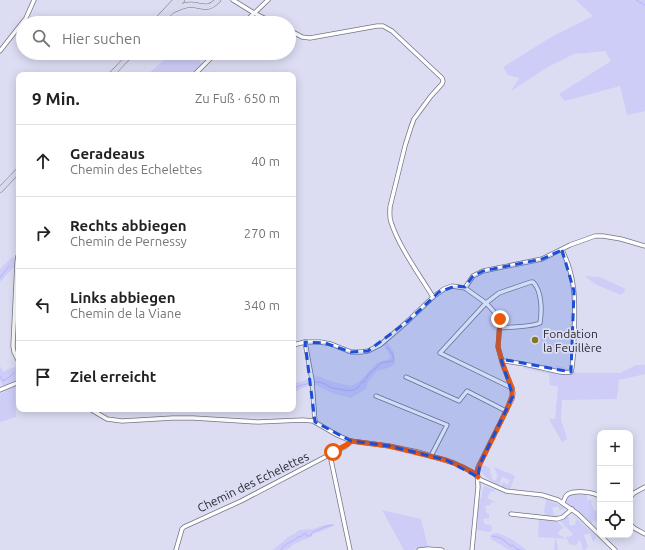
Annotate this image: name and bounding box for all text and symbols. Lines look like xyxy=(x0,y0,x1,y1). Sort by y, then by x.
search box xyxy=(16,16,296,60)
icon: search xyxy=(30,27,52,49)
text: Hier suchen xyxy=(62,30,141,47)
text: 9 Min. xyxy=(32,89,80,108)
text: Zu Fuß · 650 m xyxy=(195,91,280,105)
text: Geradeaus xyxy=(70,145,145,162)
icon: ahead xyxy=(32,150,54,172)
text: 40 m xyxy=(251,154,280,168)
text: Chemin des Echelettes xyxy=(70,162,202,176)
text: Rechts abbiegen xyxy=(70,217,187,234)
icon: right xyxy=(32,222,54,244)
text: 270 m xyxy=(244,226,280,240)
text: Chemin de Pernessy xyxy=(70,234,187,248)
text: Links abbiegen xyxy=(70,289,175,306)
icon: left xyxy=(32,294,54,316)
text: 340 m xyxy=(244,298,280,312)
text: Chemin de la Viane xyxy=(70,306,181,320)
route end xyxy=(491,310,509,328)
place label: Fondation la Feuillère xyxy=(543,327,602,354)
marker: Fondation la Feuillère xyxy=(530,335,540,345)
icon: arrive xyxy=(32,366,54,388)
text: Ziel erreicht xyxy=(70,368,156,385)
map controls xyxy=(597,430,633,538)
button: + xyxy=(597,430,633,466)
route start xyxy=(324,443,342,461)
street label: Chemin des Echelettes xyxy=(195,449,311,515)
button: − xyxy=(597,466,633,502)
button: locate xyxy=(597,502,633,538)

